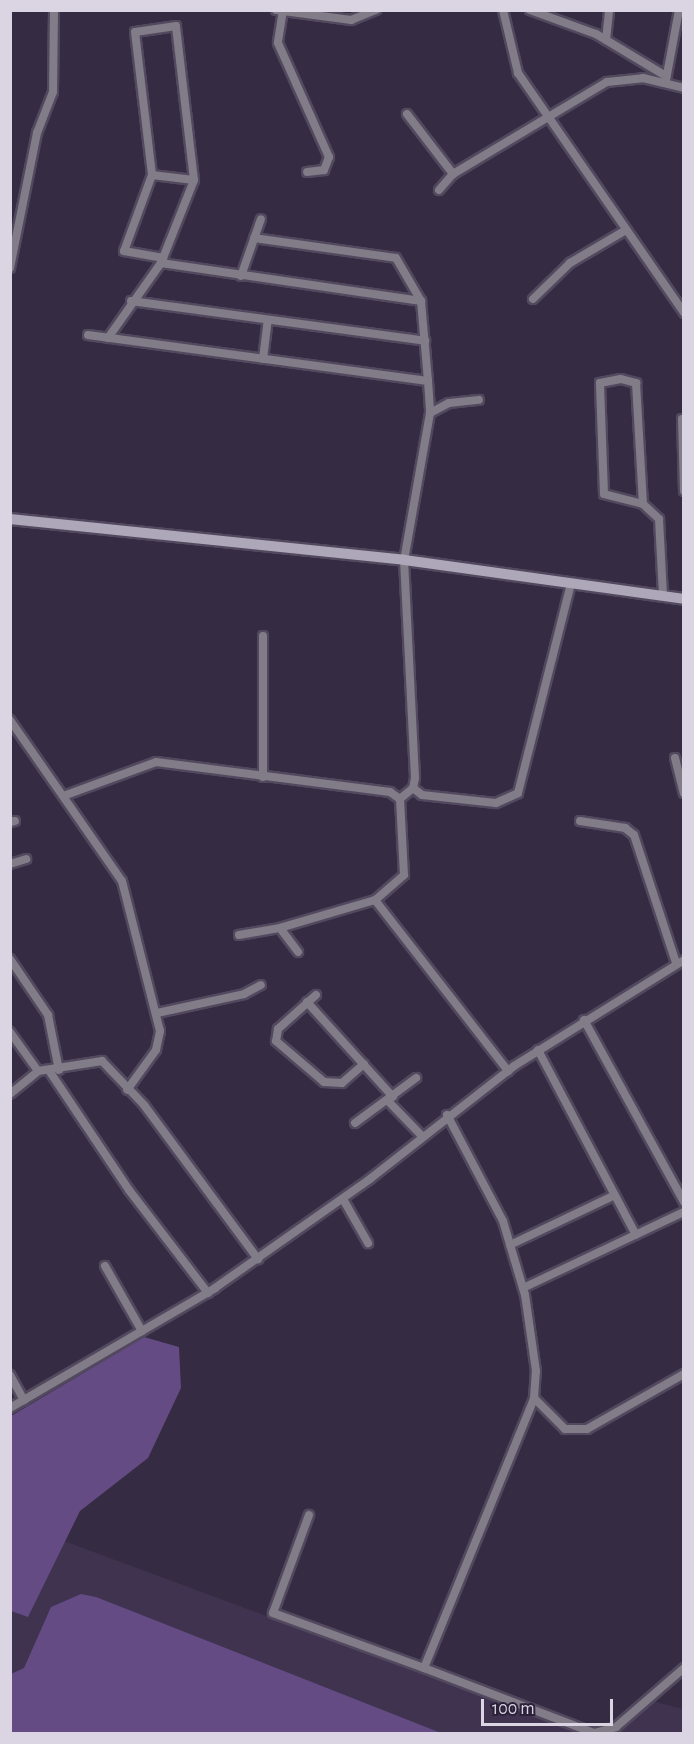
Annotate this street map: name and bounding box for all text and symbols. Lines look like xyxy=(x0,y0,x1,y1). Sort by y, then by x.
scale bar xyxy=(484,1687,616,1725)
text: 100 m xyxy=(492,1700,535,1718)

